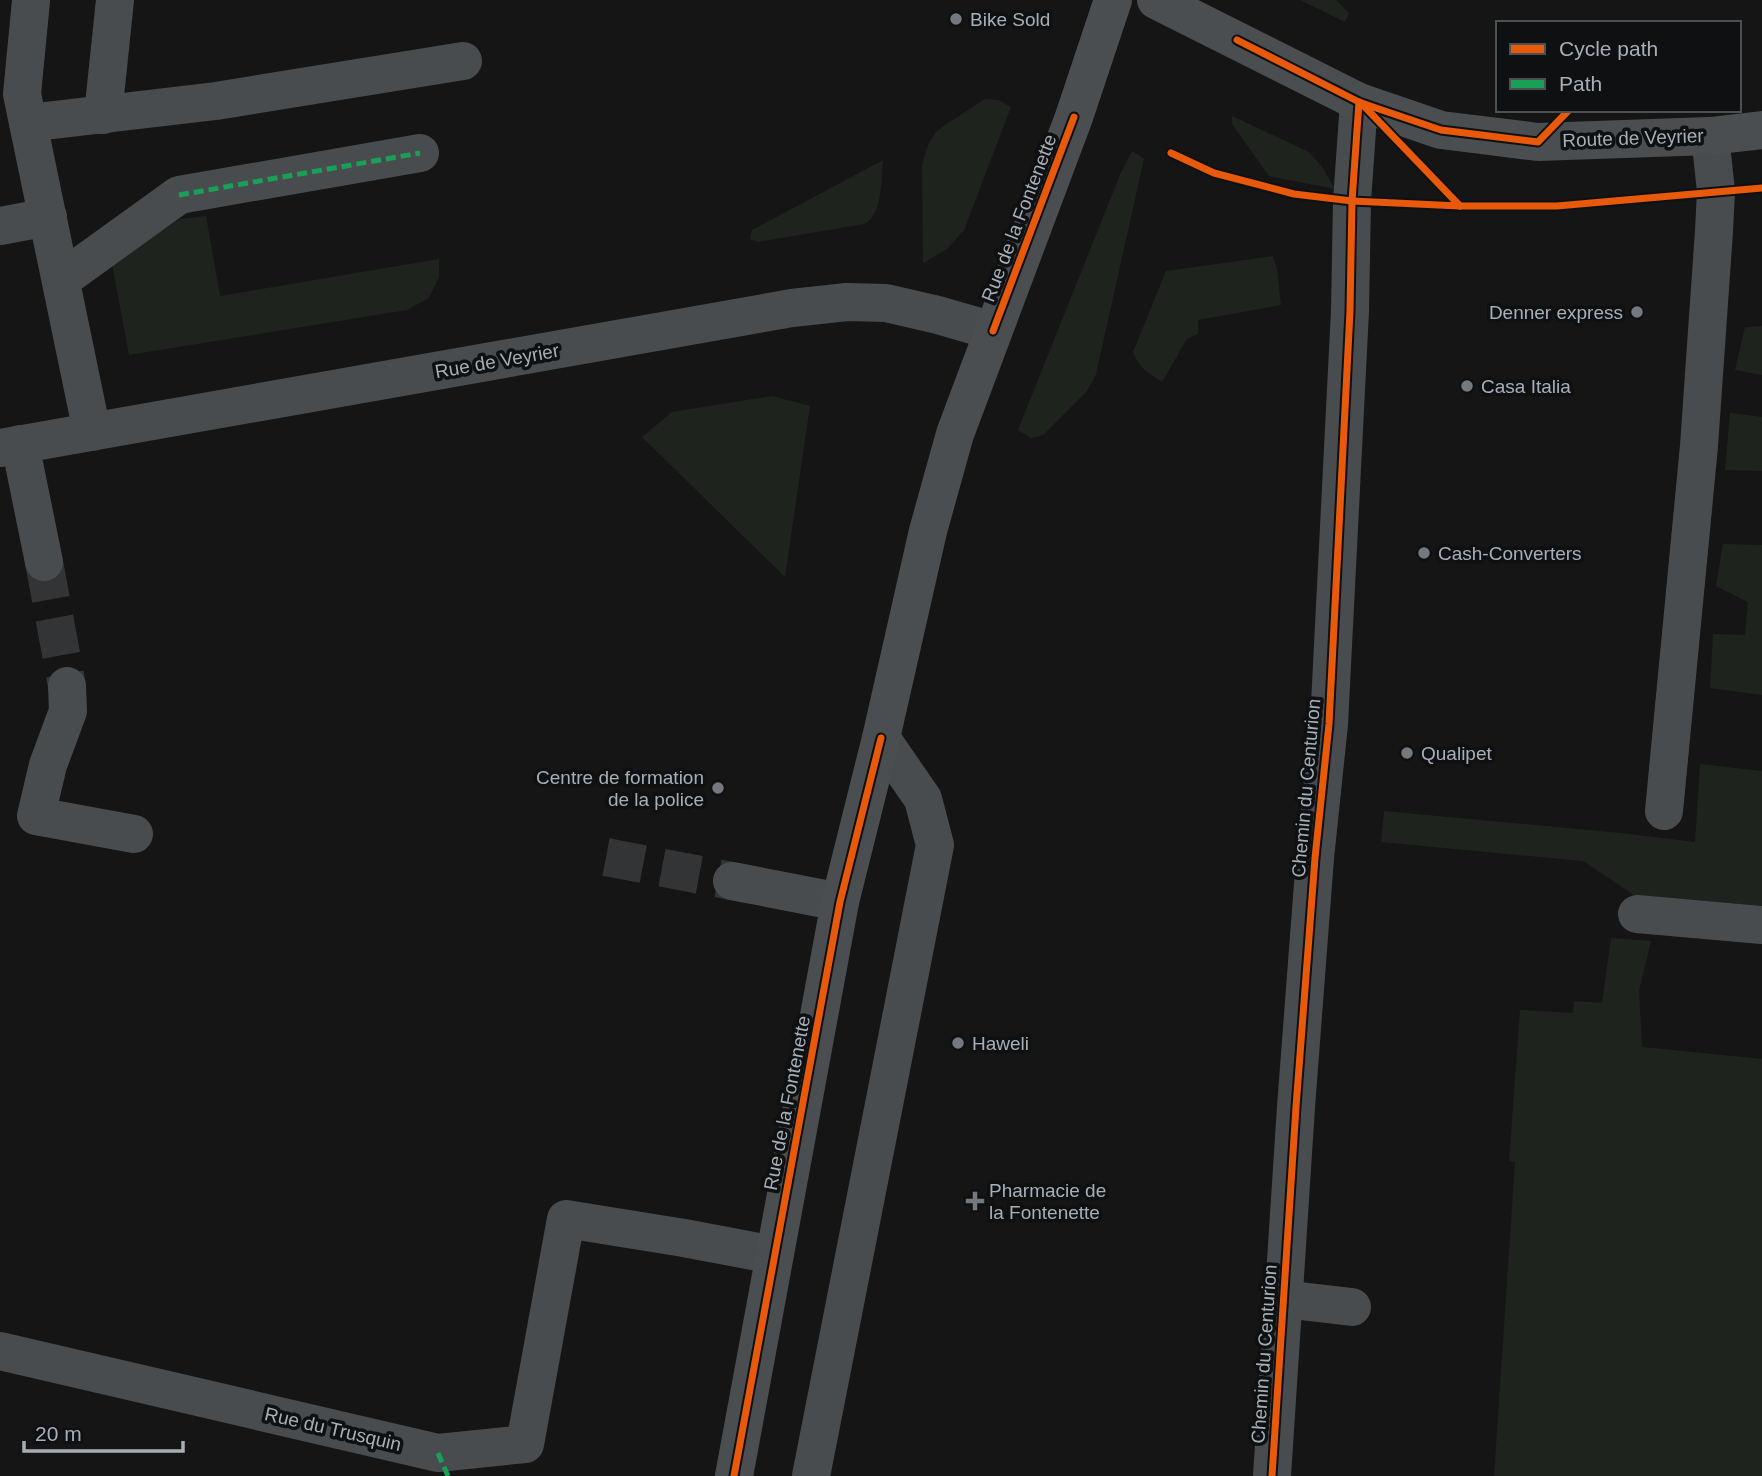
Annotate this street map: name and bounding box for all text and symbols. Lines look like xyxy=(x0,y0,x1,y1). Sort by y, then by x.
place label: Bike Sold xyxy=(970,9,1050,30)
marker: Bike Sold xyxy=(948,11,964,27)
legend xyxy=(1496,21,1741,112)
text: Cycle path xyxy=(1559,37,1658,60)
text: Path xyxy=(1559,72,1602,95)
street label: Route de Veyrier xyxy=(1562,125,1705,151)
street label: Rue de la Fontenette xyxy=(977,131,1061,305)
place label: Denner express xyxy=(1489,302,1623,323)
marker: Denner express xyxy=(1629,304,1645,320)
street label: Rue de Veyrier xyxy=(433,340,561,382)
place label: Casa Italia xyxy=(1481,376,1571,397)
marker: Casa Italia xyxy=(1459,378,1475,394)
place label: Cash-Converters xyxy=(1438,543,1582,564)
marker: Cash-Converters xyxy=(1416,545,1432,561)
street label: Chemin du Centurion xyxy=(1288,698,1324,878)
place label: Qualipet xyxy=(1421,743,1492,764)
marker: Qualipet xyxy=(1399,745,1415,761)
place label: Centre de formation de la police xyxy=(536,767,704,810)
marker: Centre de formation de la police xyxy=(710,780,726,796)
street label: Rue de la Fontenette xyxy=(760,1014,814,1192)
place label: Haweli xyxy=(972,1033,1029,1054)
marker: Haweli xyxy=(950,1035,966,1051)
place label: Pharmacie de la Fontenette xyxy=(989,1180,1106,1223)
marker: Pharmacie de la Fontenette xyxy=(967,1193,983,1209)
street label: Chemin du Centurion xyxy=(1247,1264,1281,1444)
street label: Rue du Trusquin xyxy=(263,1403,403,1455)
scale bar xyxy=(24,1410,184,1454)
text: 20 m xyxy=(35,1422,82,1445)

